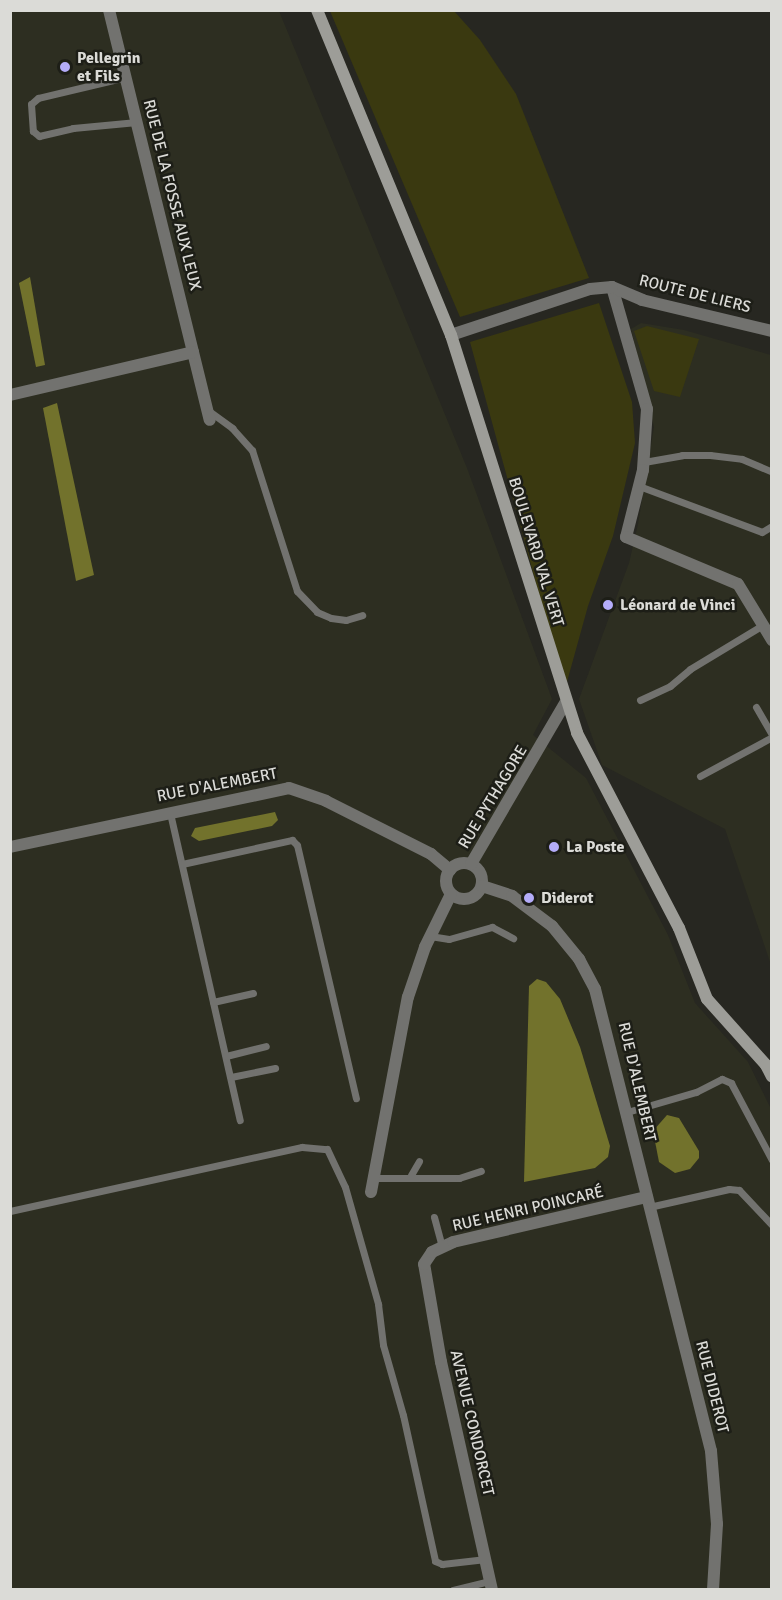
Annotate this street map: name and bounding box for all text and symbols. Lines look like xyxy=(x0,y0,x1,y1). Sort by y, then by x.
place label: Pellegrin et Fils xyxy=(77,48,140,86)
marker: Pellegrin et Fils xyxy=(58,60,72,74)
street label: RUE DE LA FOSSE AUX LEUX xyxy=(139,97,205,293)
street label: ROUTE DE LIERS xyxy=(637,271,753,317)
street label: BOULEVARD VAL VERT xyxy=(504,475,568,629)
place label: Léonard de Vinci xyxy=(620,595,736,615)
marker: Léonard de Vinci xyxy=(601,598,615,612)
street label: RUE PYTHAGORE xyxy=(455,742,531,852)
street label: RUE D'ALEMBERT xyxy=(155,764,279,806)
place label: La Poste xyxy=(566,837,624,857)
marker: La Poste xyxy=(547,840,561,854)
place label: Diderot xyxy=(541,888,593,908)
marker: Diderot xyxy=(522,891,536,905)
street label: RUE D'ALEMBERT xyxy=(614,1020,660,1144)
street label: RUE HENRI POINCARÉ xyxy=(451,1182,605,1236)
street label: RUE DIDEROT xyxy=(691,1339,733,1435)
street label: AVENUE CONDORCET xyxy=(446,1348,498,1498)

